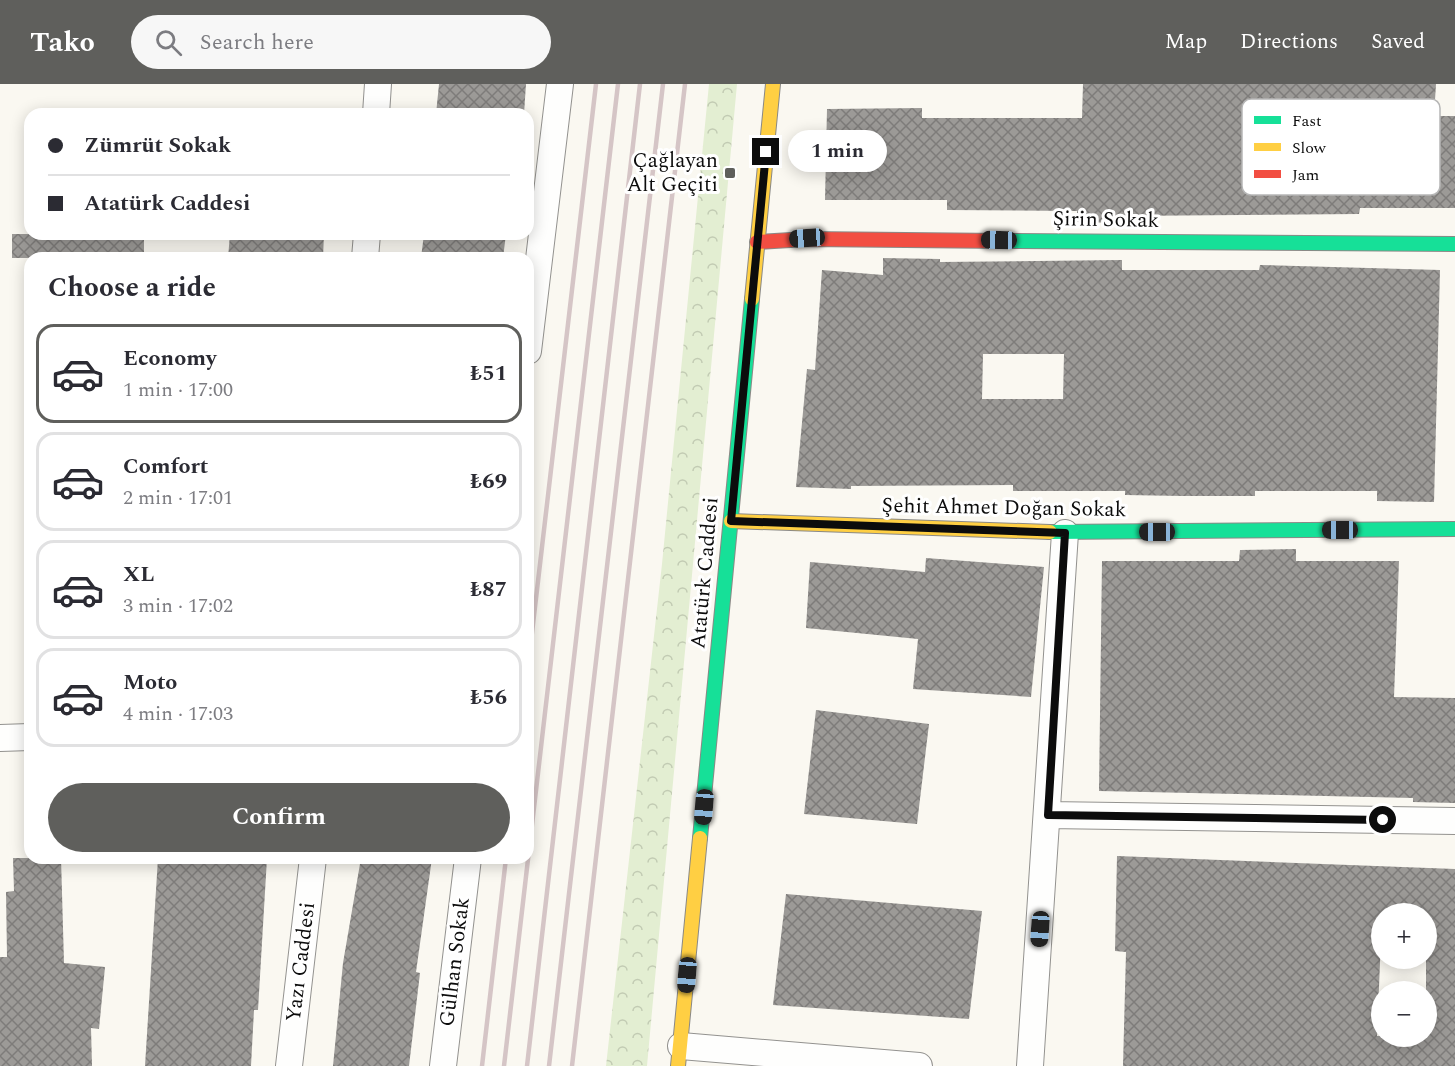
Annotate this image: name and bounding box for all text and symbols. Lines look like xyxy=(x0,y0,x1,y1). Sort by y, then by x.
search box xyxy=(131,15,551,69)
text: Tako xyxy=(30,21,95,64)
icon: search xyxy=(152,26,185,59)
text: Search here xyxy=(200,26,314,59)
text: Map xyxy=(1165,26,1207,58)
text: Directions xyxy=(1240,26,1338,58)
text: Saved xyxy=(1371,26,1425,58)
legend xyxy=(1242,99,1440,195)
text: Fast xyxy=(1292,109,1322,133)
text: Zümrüt Sokak xyxy=(84,129,231,162)
callout: 1 min xyxy=(787,131,886,173)
text: 1 min xyxy=(811,136,864,166)
text: Slow xyxy=(1292,136,1327,160)
route end xyxy=(752,138,779,165)
place label: Çağlayan Alt Geçiti xyxy=(627,145,718,201)
text: Jam xyxy=(1292,163,1320,187)
marker: Çağlayan Alt Geçiti xyxy=(723,166,737,180)
text: Atatürk Caddesi xyxy=(84,187,250,220)
street label: Şirin Sokak xyxy=(1053,203,1160,237)
car xyxy=(788,228,826,248)
car xyxy=(981,231,1017,249)
text: Choose a ride xyxy=(48,267,216,309)
text: Economy xyxy=(123,342,216,375)
icon: car xyxy=(51,347,105,401)
text: ₺51 xyxy=(470,357,507,390)
text: 1 min · 17:00 xyxy=(123,375,233,405)
text: Comfort xyxy=(123,450,208,483)
icon: car xyxy=(51,455,105,509)
text: ₺69 xyxy=(470,465,507,498)
text: 2 min · 17:01 xyxy=(123,483,233,513)
street label: Şehit Ahmet Doğan Sokak xyxy=(881,490,1127,526)
street label: Atatürk Caddesi xyxy=(682,496,728,650)
car xyxy=(1322,521,1358,539)
car xyxy=(1139,523,1175,541)
text: XL xyxy=(123,558,154,591)
icon: car xyxy=(51,563,105,617)
text: ₺87 xyxy=(470,573,507,606)
text: 3 min · 17:02 xyxy=(123,591,233,621)
text: Moto xyxy=(123,666,177,699)
icon: car xyxy=(51,671,105,725)
text: ₺56 xyxy=(470,681,507,714)
text: 4 min · 17:03 xyxy=(123,699,233,729)
button: Confirm xyxy=(48,783,510,852)
car xyxy=(693,788,715,826)
route start xyxy=(1369,806,1396,833)
street label: Gülhan Sokak xyxy=(431,895,479,1029)
street label: Yazı Caddesi xyxy=(278,900,324,1024)
map controls xyxy=(1371,903,1437,1047)
button: + xyxy=(1371,903,1437,969)
car xyxy=(1030,910,1050,948)
car xyxy=(676,956,698,994)
button: − xyxy=(1371,981,1437,1047)

